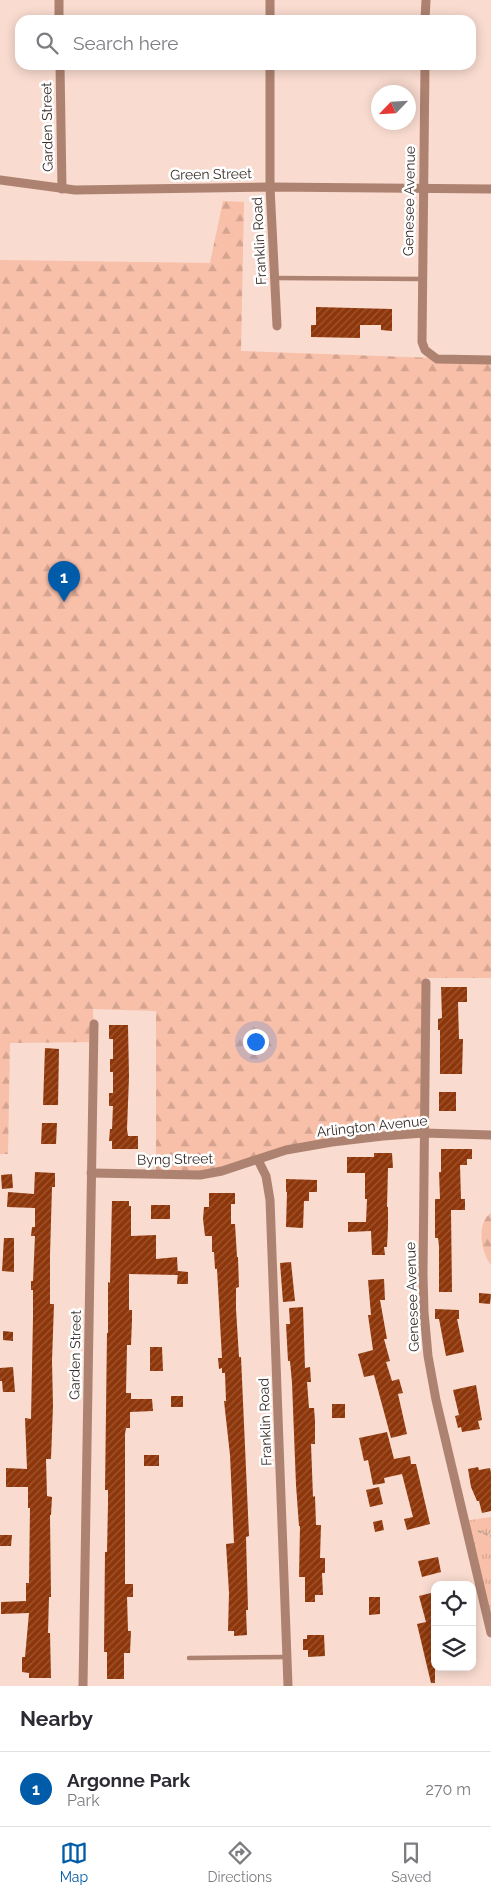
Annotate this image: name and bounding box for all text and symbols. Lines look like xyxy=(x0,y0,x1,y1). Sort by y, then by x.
search box xyxy=(15,15,476,70)
icon: search xyxy=(33,29,61,57)
text: Search here xyxy=(73,32,179,54)
street label: Garden Street xyxy=(38,82,56,172)
north arrow xyxy=(371,85,416,130)
street label: Genesee Avenue xyxy=(400,146,418,256)
street label: Green Street xyxy=(170,165,252,183)
street label: Franklin Road xyxy=(249,197,269,285)
pin: 1 xyxy=(48,561,80,602)
your location xyxy=(243,1029,269,1055)
street label: Arlington Avenue xyxy=(316,1112,428,1140)
street label: Byng Street xyxy=(137,1150,213,1168)
street label: Genesee Avenue xyxy=(402,1242,422,1352)
street label: Garden Street xyxy=(66,1310,84,1400)
street label: Franklin Road xyxy=(255,1378,275,1466)
map controls xyxy=(431,1581,476,1671)
button: locate xyxy=(431,1581,476,1626)
button: layers xyxy=(431,1626,476,1671)
text: Nearby xyxy=(20,1706,93,1731)
text: Argonne Park xyxy=(67,1769,190,1791)
text: 1 xyxy=(32,1780,40,1799)
text: 270 m xyxy=(426,1780,471,1799)
text: Park xyxy=(67,1791,100,1810)
tab: Map xyxy=(60,1839,88,1885)
tab: Directions xyxy=(207,1839,272,1885)
tab: Saved xyxy=(391,1839,431,1885)

